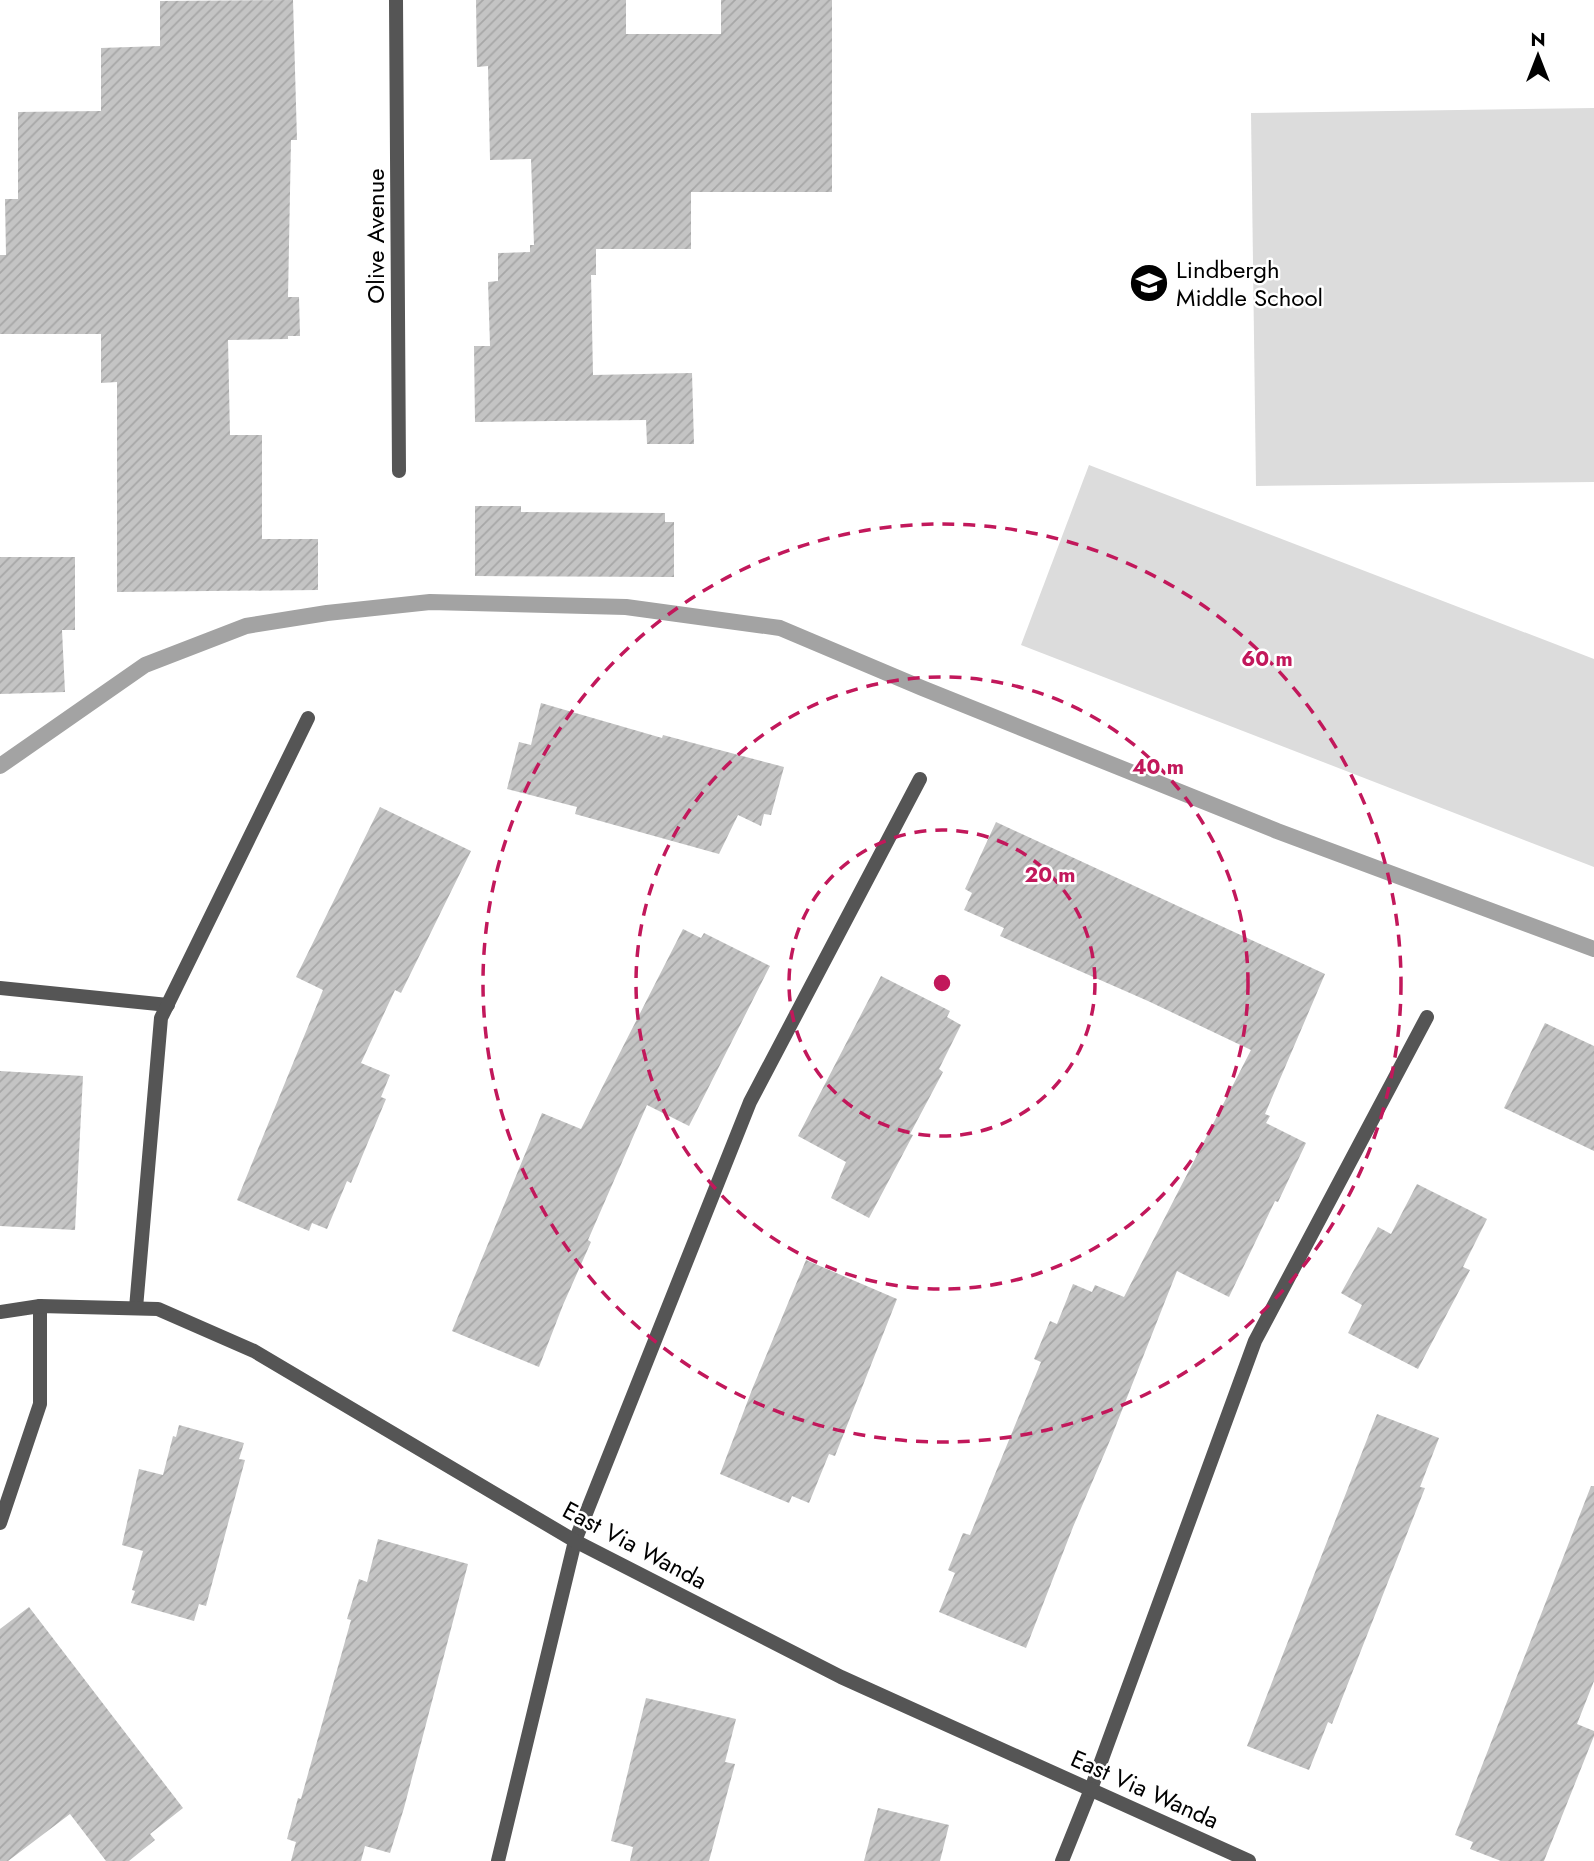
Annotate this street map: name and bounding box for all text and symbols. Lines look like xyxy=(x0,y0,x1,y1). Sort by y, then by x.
north arrow xyxy=(1503,21,1573,91)
text: N xyxy=(1530,26,1546,53)
street label: Olive Avenue xyxy=(358,168,393,304)
place label: Lindbergh Middle School xyxy=(1176,252,1323,315)
school or university icon: Lindbergh Middle School xyxy=(1128,262,1170,304)
text: 60 m xyxy=(1241,644,1293,674)
text: 40 m xyxy=(1132,752,1184,782)
text: 20 m xyxy=(1024,860,1076,890)
centre of rings xyxy=(930,971,954,995)
street label: East Via Wanda xyxy=(557,1492,713,1598)
street label: East Via Wanda xyxy=(1065,1741,1225,1837)

